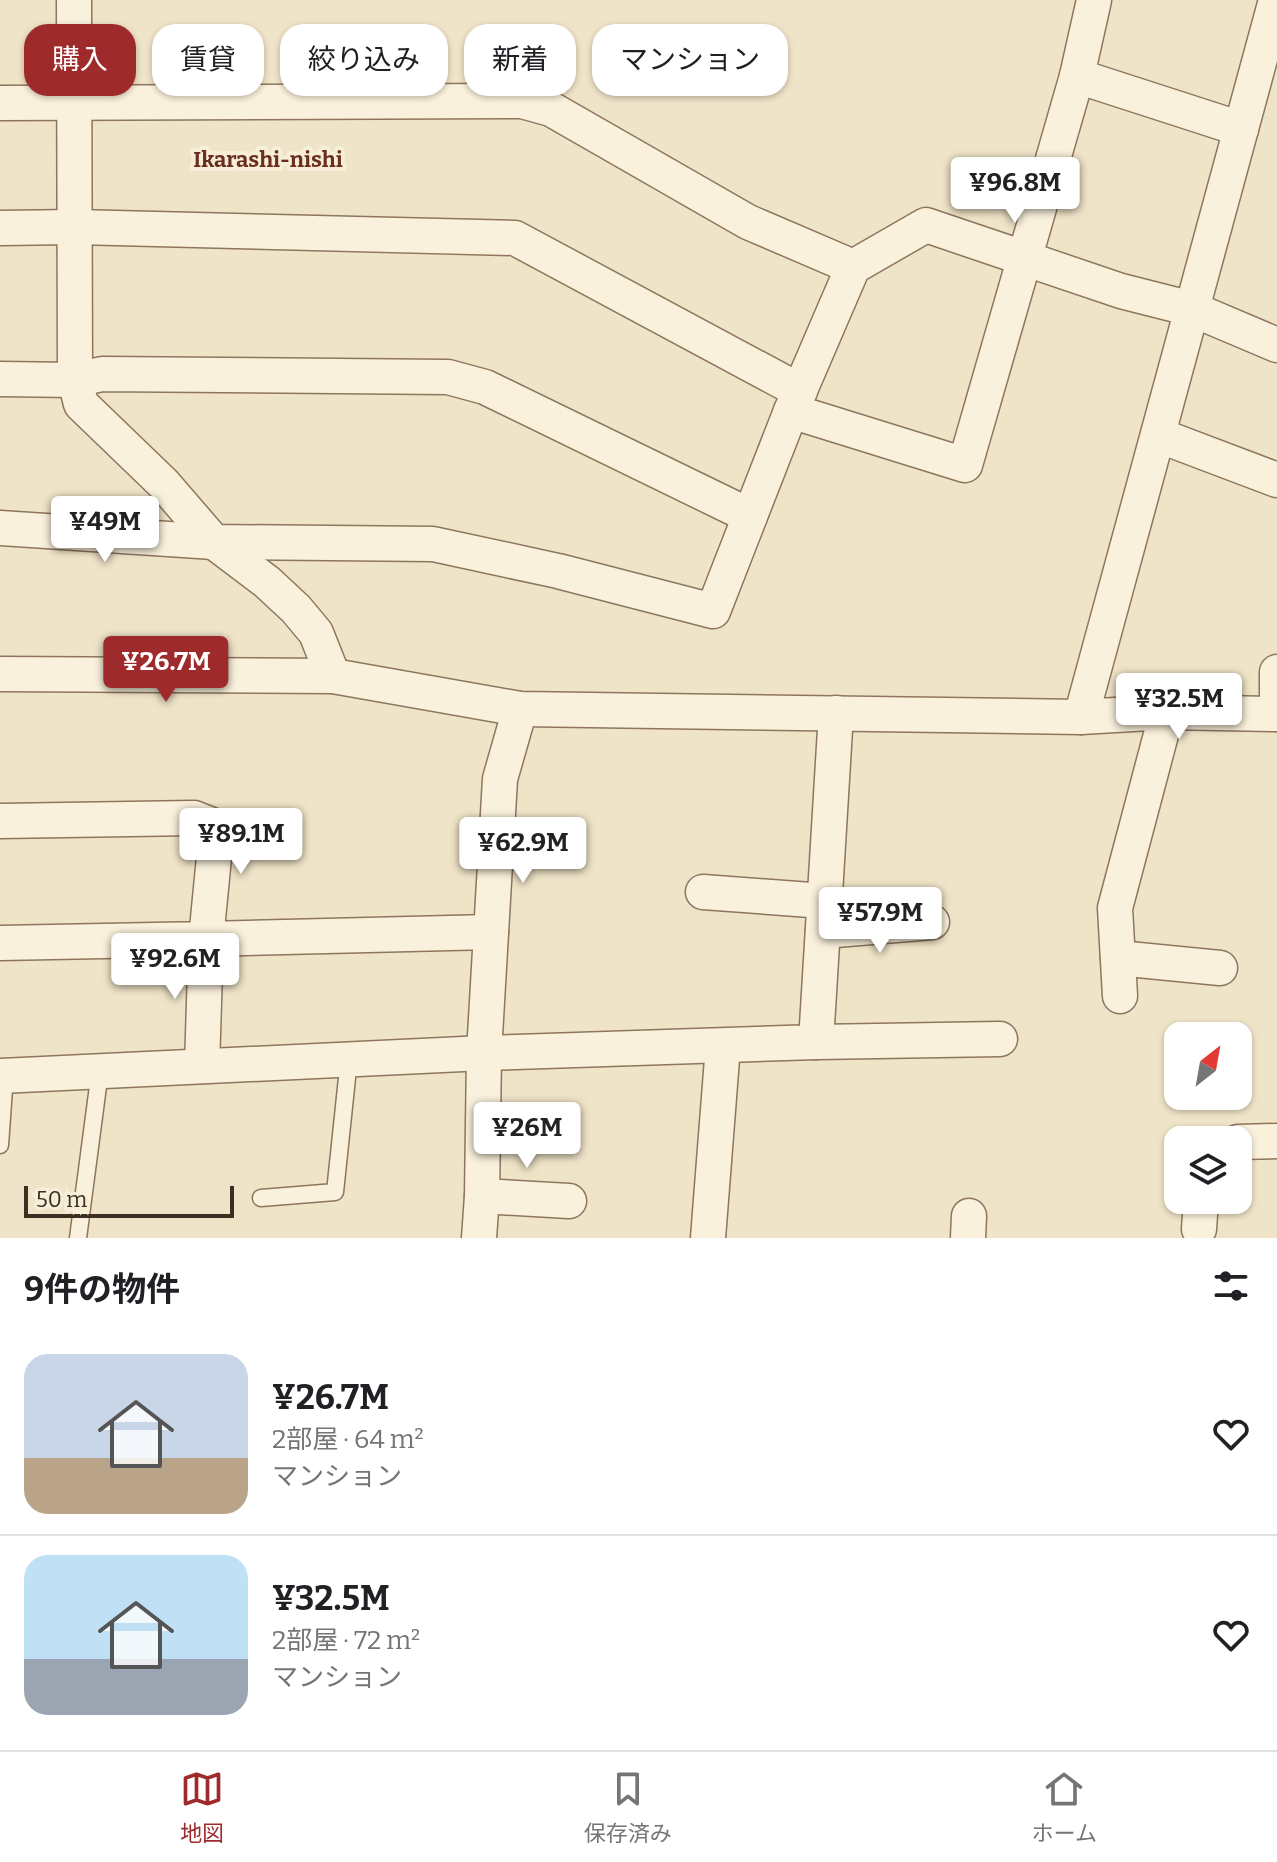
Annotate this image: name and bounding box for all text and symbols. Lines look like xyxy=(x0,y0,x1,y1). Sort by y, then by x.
chip: 購入 xyxy=(24,24,136,96)
chip: 賃貸 xyxy=(152,24,264,96)
chip: 絞り込み xyxy=(280,24,448,96)
chip: 新着 xyxy=(464,24,576,96)
chip: マンション xyxy=(592,24,788,96)
district label: Ikarashi-nishi xyxy=(193,146,343,173)
pin: ¥96.8M xyxy=(950,157,1080,225)
text: ¥96.8M xyxy=(969,167,1061,198)
pin: ¥49M xyxy=(58,496,152,564)
text: ¥49M xyxy=(69,506,141,537)
pin: ¥26.7M xyxy=(101,636,231,704)
text: ¥26.7M xyxy=(121,646,211,677)
pin: ¥32.5M xyxy=(1114,673,1244,741)
text: ¥32.5M xyxy=(1134,683,1224,714)
pin: ¥89.1M xyxy=(176,808,306,876)
pin: ¥62.9M xyxy=(458,817,588,885)
text: ¥89.1M xyxy=(197,818,285,849)
text: ¥62.9M xyxy=(477,827,569,858)
pin: ¥57.9M xyxy=(815,887,945,955)
text: ¥57.9M xyxy=(837,897,923,928)
pin: ¥92.6M xyxy=(110,933,240,1001)
text: ¥92.6M xyxy=(129,943,221,974)
north arrow xyxy=(1164,1022,1252,1110)
map controls xyxy=(1164,1022,1252,1214)
pin: ¥26M xyxy=(480,1102,574,1170)
text: ¥26M xyxy=(492,1112,562,1143)
button: layers xyxy=(1164,1126,1252,1214)
scale bar xyxy=(24,1182,234,1218)
text: 50 m xyxy=(36,1186,87,1213)
icon: filters xyxy=(1209,1264,1253,1308)
text: 9件の物件 xyxy=(24,1269,180,1310)
text: ¥26.7M xyxy=(272,1377,389,1418)
icon: home xyxy=(88,1386,184,1482)
icon: heart xyxy=(1209,1412,1253,1456)
text: 2部屋 · 64 m² xyxy=(272,1424,424,1455)
text: マンション xyxy=(272,1461,402,1492)
text: ¥32.5M xyxy=(272,1578,390,1619)
icon: home xyxy=(88,1587,184,1683)
icon: heart xyxy=(1209,1613,1253,1657)
text: 2部屋 · 72 m² xyxy=(272,1625,420,1656)
text: マンション xyxy=(272,1662,402,1693)
tab: 地図 xyxy=(180,1767,224,1847)
tab: 保存済み xyxy=(584,1767,672,1847)
tab: ホーム xyxy=(1032,1767,1097,1847)

